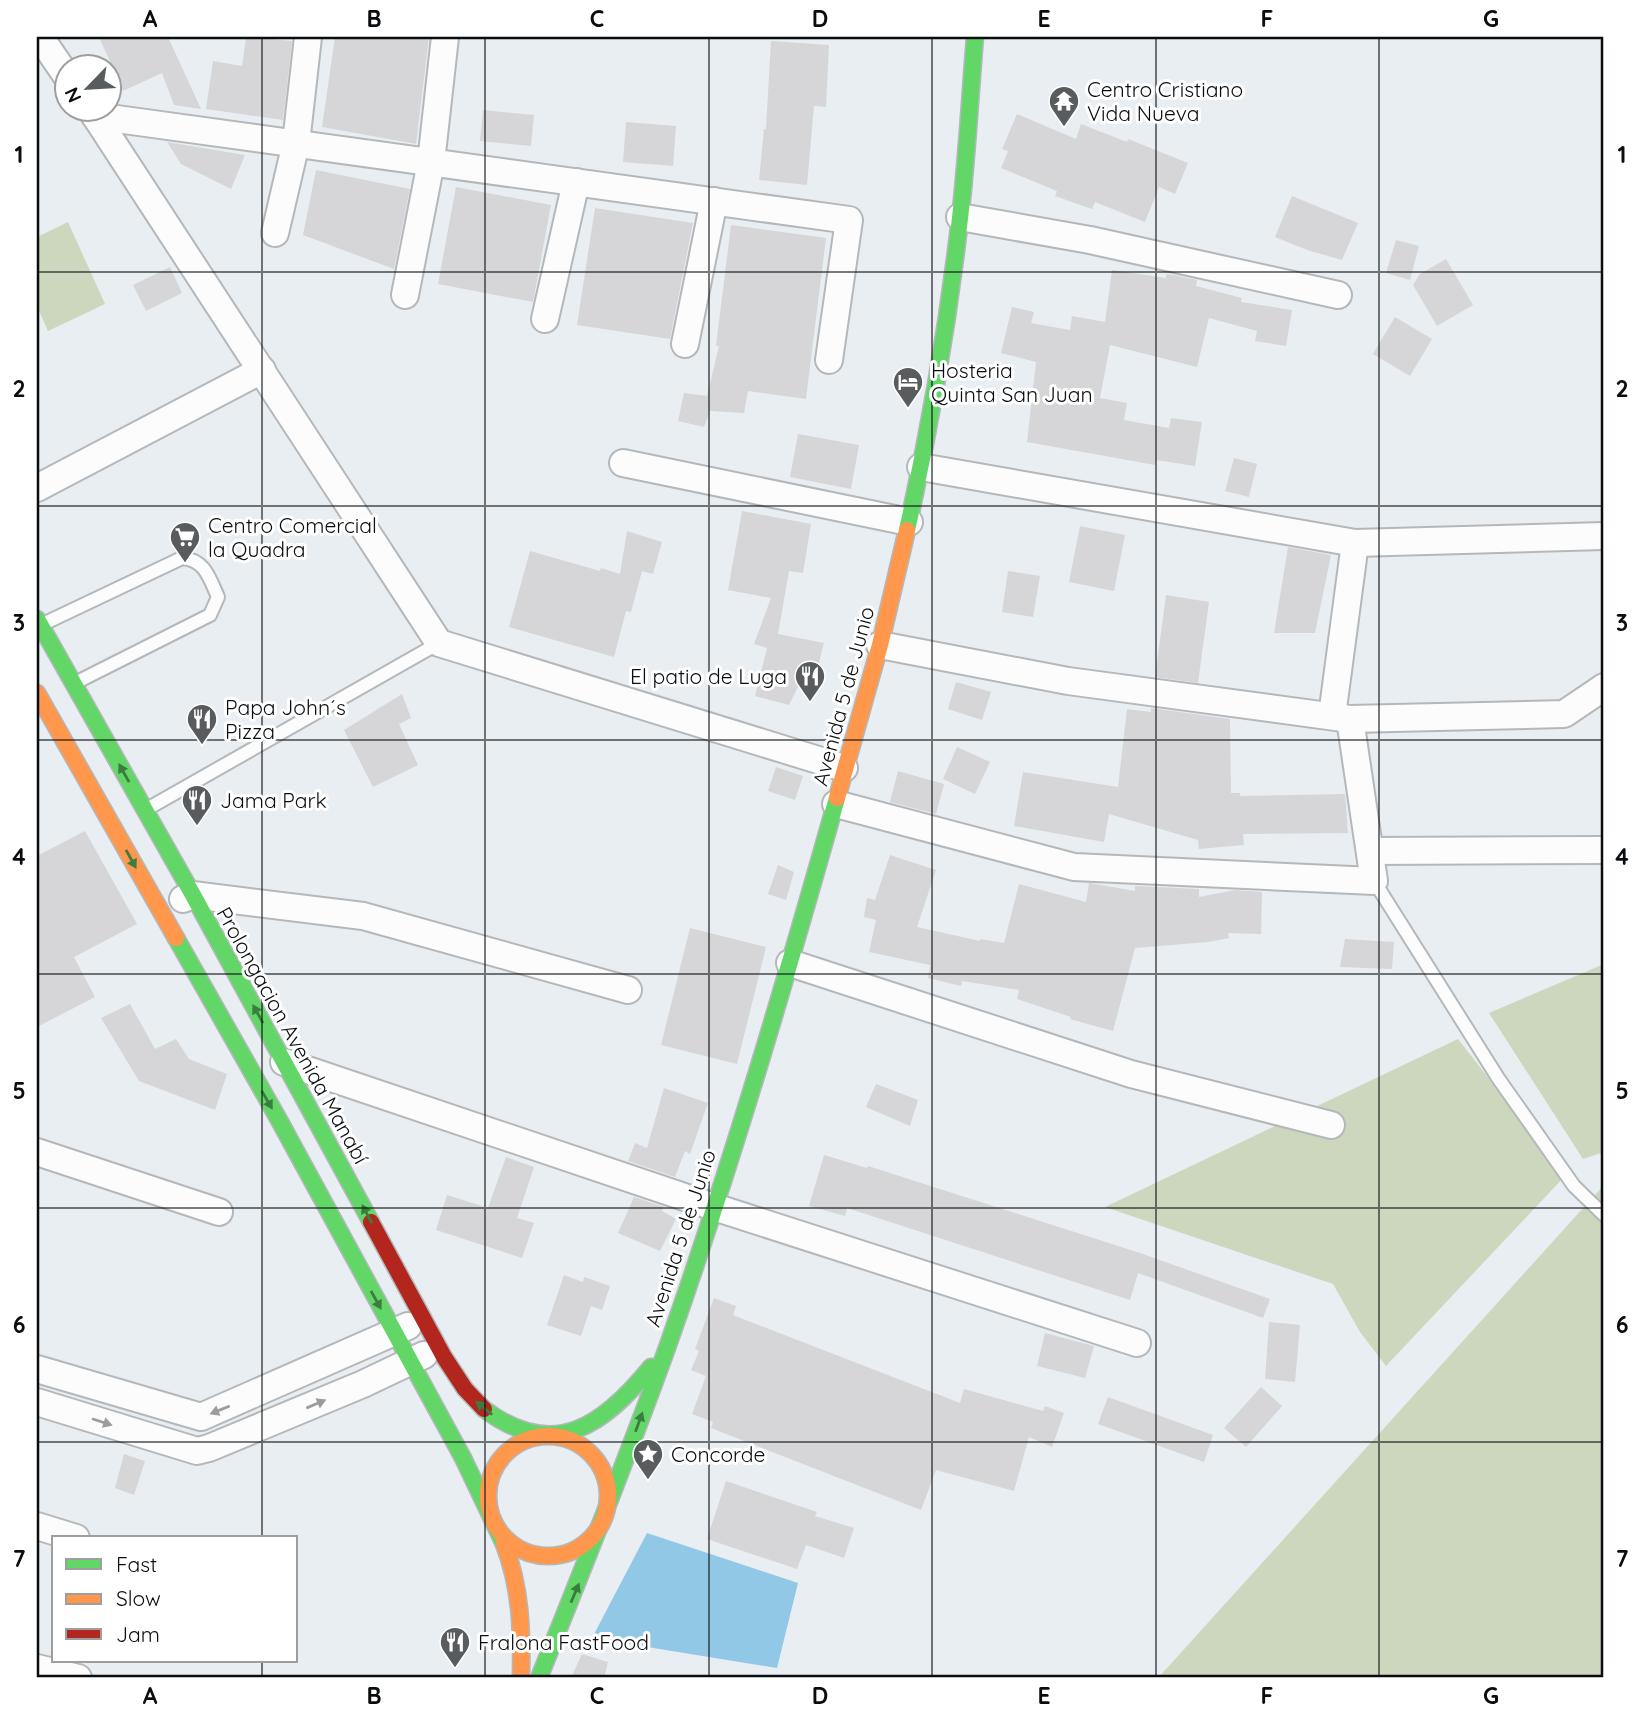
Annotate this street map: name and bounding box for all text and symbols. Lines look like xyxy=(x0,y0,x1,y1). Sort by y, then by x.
text: A xyxy=(143,4,158,33)
text: B xyxy=(366,4,382,33)
text: C xyxy=(590,4,604,33)
text: D xyxy=(812,4,828,33)
text: E xyxy=(1037,4,1051,33)
text: F xyxy=(1261,4,1273,33)
text: G xyxy=(1483,4,1499,33)
north arrow xyxy=(52,52,122,122)
place label: Centro Cristiano Vida Nueva xyxy=(1087,76,1243,126)
text: N xyxy=(59,84,86,107)
temple icon: Centro Cristiano Vida Nueva xyxy=(1047,84,1081,128)
text: 1 xyxy=(15,140,23,169)
text: 1 xyxy=(1618,140,1626,169)
place label: Hosteria Quinta San Juan xyxy=(931,357,1093,407)
hotel icon: Hosteria Quinta San Juan xyxy=(891,365,925,409)
text: 2 xyxy=(12,374,26,403)
text: 2 xyxy=(1615,374,1629,403)
place label: Centro Comercial la Quadra xyxy=(208,512,377,562)
supermarket icon: Centro Comercial la Quadra xyxy=(168,520,202,564)
street label: Avenida 5 de Junio xyxy=(807,604,879,788)
text: 3 xyxy=(13,608,25,637)
text: 3 xyxy=(1616,608,1628,637)
restaurant icon: El patio de Luga xyxy=(793,659,827,703)
place label: El patio de Luga xyxy=(630,663,787,689)
place label: Papa John´s Pizza xyxy=(225,694,346,744)
restaurant icon: Papa John´s Pizza xyxy=(185,702,219,746)
one-way arrow xyxy=(118,763,130,783)
restaurant icon: Jama Park xyxy=(180,783,214,827)
place label: Jama Park xyxy=(220,787,327,813)
text: 4 xyxy=(12,842,26,871)
text: 4 xyxy=(1615,842,1629,871)
one-way arrow xyxy=(125,850,137,869)
street label: Prolongacion Avenida Manabí xyxy=(211,902,375,1168)
one-way arrow xyxy=(252,1005,264,1024)
text: 5 xyxy=(12,1076,26,1105)
text: 5 xyxy=(1615,1076,1629,1105)
one-way arrow xyxy=(261,1090,273,1110)
street label: Avenida 5 de Junio xyxy=(639,1146,721,1330)
one-way arrow xyxy=(361,1205,373,1224)
one-way arrow xyxy=(370,1290,382,1309)
text: 6 xyxy=(13,1310,25,1339)
text: 6 xyxy=(1616,1310,1628,1339)
one-way arrow xyxy=(305,1398,326,1409)
one-way arrow xyxy=(475,1401,492,1416)
one-way arrow xyxy=(209,1404,230,1415)
one-way arrow xyxy=(634,1412,645,1433)
one-way arrow xyxy=(91,1418,112,1428)
place icon: Concorde xyxy=(631,1437,665,1481)
place label: Concorde xyxy=(671,1441,765,1467)
legend xyxy=(52,1536,298,1662)
text: 7 xyxy=(13,1544,26,1573)
text: 7 xyxy=(1616,1544,1629,1573)
text: Fast xyxy=(116,1551,157,1577)
one-way arrow xyxy=(570,1582,581,1603)
text: Slow xyxy=(116,1585,161,1611)
text: Jam xyxy=(116,1621,160,1647)
restaurant icon: Fralona FastFood xyxy=(438,1625,472,1669)
place label: Fralona FastFood xyxy=(478,1629,649,1655)
text: A xyxy=(143,1681,158,1710)
text: B xyxy=(366,1681,382,1710)
text: C xyxy=(590,1681,604,1710)
text: D xyxy=(812,1681,828,1710)
text: E xyxy=(1037,1681,1051,1710)
text: F xyxy=(1261,1681,1273,1710)
text: G xyxy=(1483,1681,1499,1710)

